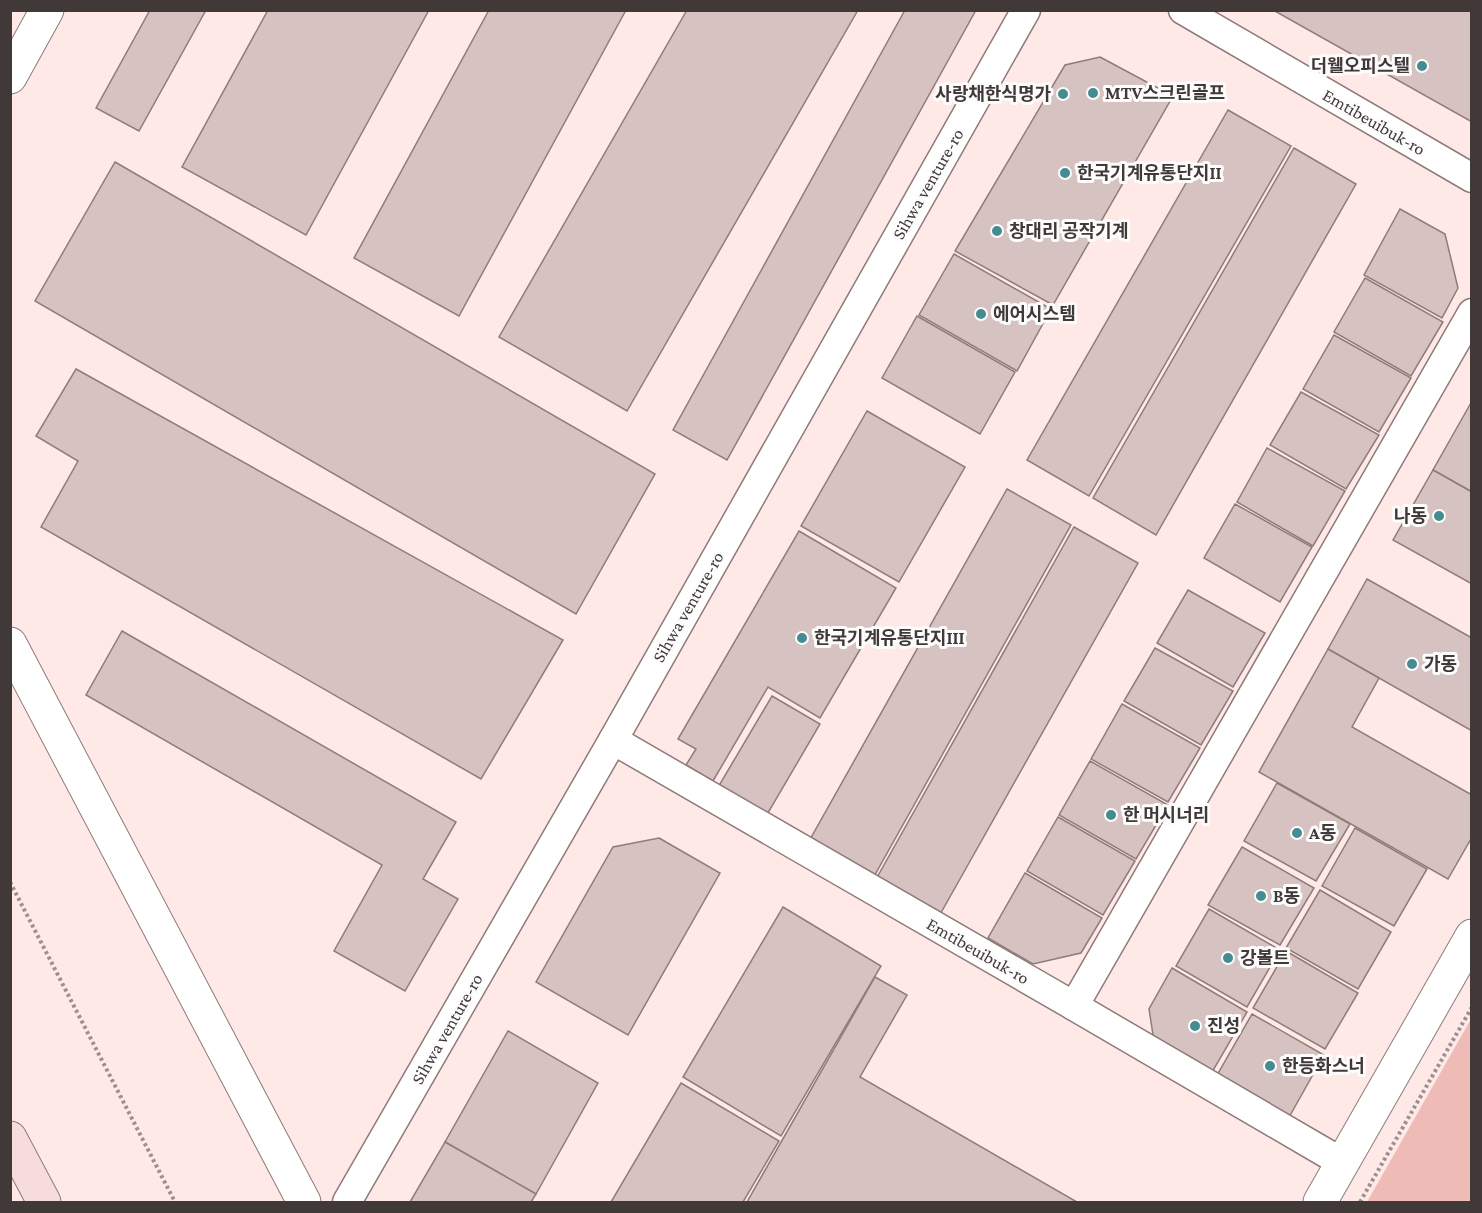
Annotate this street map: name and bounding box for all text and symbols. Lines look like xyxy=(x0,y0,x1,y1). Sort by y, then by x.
place label: 더웰오피스텔 xyxy=(1311,56,1410,76)
marker: 더웰오피스텔 xyxy=(1415,59,1429,73)
place label: MTV스크린골프 xyxy=(1105,83,1225,103)
place label: 사랑채한식명가 xyxy=(935,84,1051,104)
street label: Emtibeuibuk-ro xyxy=(1319,85,1429,159)
marker: MTV스크린골프 xyxy=(1086,86,1100,100)
marker: 사랑채한식명가 xyxy=(1056,87,1070,101)
street label: Sihwa venture-ro xyxy=(888,125,968,243)
place label: 한국기계유통단지II xyxy=(1077,163,1222,183)
marker: 한국기계유통단지II xyxy=(1058,166,1072,180)
place label: 창대리 공작기계 xyxy=(1009,221,1128,241)
marker: 창대리 공작기계 xyxy=(990,224,1004,238)
place label: 에어시스템 xyxy=(993,304,1076,324)
marker: 에어시스템 xyxy=(974,307,988,321)
place label: 나동 xyxy=(1394,506,1427,526)
marker: 나동 xyxy=(1432,509,1446,523)
street label: Sihwa venture-ro xyxy=(648,548,728,666)
place label: 한국기계유통단지III xyxy=(814,628,965,648)
marker: 한국기계유통단지III xyxy=(795,631,809,645)
place label: 가동 xyxy=(1424,654,1457,674)
marker: 가동 xyxy=(1405,657,1419,671)
place label: 한 머시너리 xyxy=(1123,805,1209,825)
marker: 한 머시너리 xyxy=(1104,808,1118,822)
place label: A동 xyxy=(1308,823,1336,843)
marker: A동 xyxy=(1290,826,1304,840)
place label: B동 xyxy=(1273,886,1300,906)
marker: B동 xyxy=(1254,889,1268,903)
street label: Emtibeuibuk-ro xyxy=(923,914,1033,988)
place label: 강볼트 xyxy=(1240,948,1290,968)
marker: 강볼트 xyxy=(1221,951,1235,965)
street label: Sihwa venture-ro xyxy=(407,970,487,1088)
place label: 진성 xyxy=(1207,1016,1240,1036)
marker: 진성 xyxy=(1188,1019,1202,1033)
place label: 한등화스너 xyxy=(1282,1056,1365,1076)
marker: 한등화스너 xyxy=(1263,1059,1277,1073)

